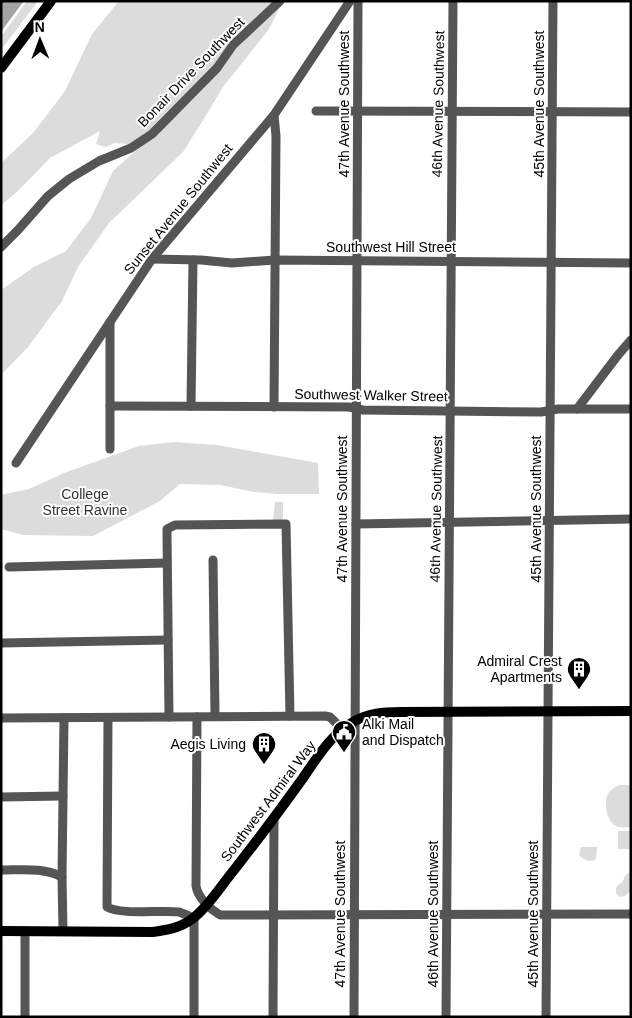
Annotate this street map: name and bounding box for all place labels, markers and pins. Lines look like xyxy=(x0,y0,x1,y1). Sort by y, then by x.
place label: Admiral Crest Apartments xyxy=(477,653,562,685)
building icon: Admiral Crest Apartments xyxy=(566,656,592,690)
place label: Alki Mail and Dispatch xyxy=(362,716,444,748)
public building icon: Alki Mail and Dispatch xyxy=(331,719,357,753)
building icon: Aegis Living xyxy=(251,731,277,765)
place label: Aegis Living xyxy=(171,736,246,752)

